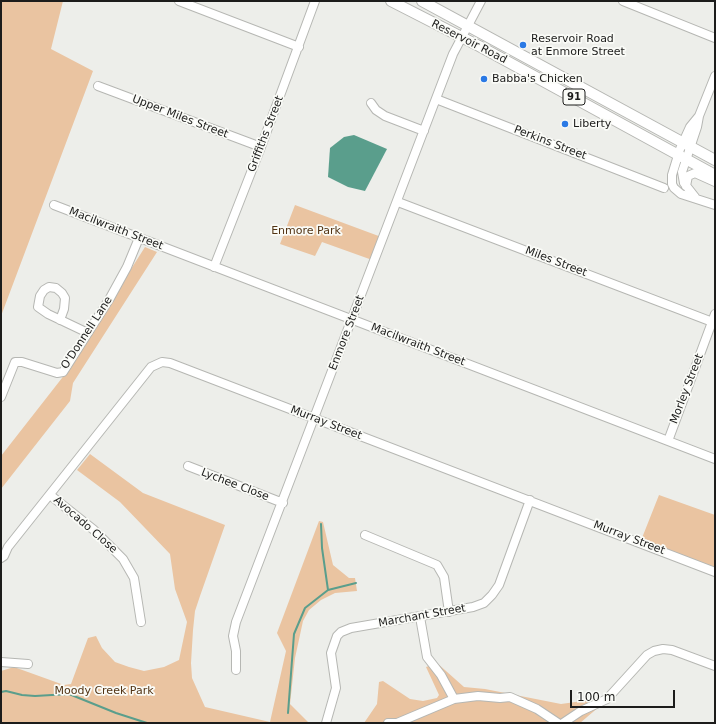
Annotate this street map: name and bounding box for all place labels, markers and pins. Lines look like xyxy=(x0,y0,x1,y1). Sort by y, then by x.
place label: Reservoir Road at Enmore Street xyxy=(531,32,625,58)
marker: Reservoir Road at Enmore Street xyxy=(518,40,528,50)
place label: Babba's Chicken xyxy=(492,72,583,86)
marker: Babba's Chicken xyxy=(479,74,489,84)
place label: Liberty xyxy=(573,117,611,131)
marker: Liberty xyxy=(560,119,570,129)

